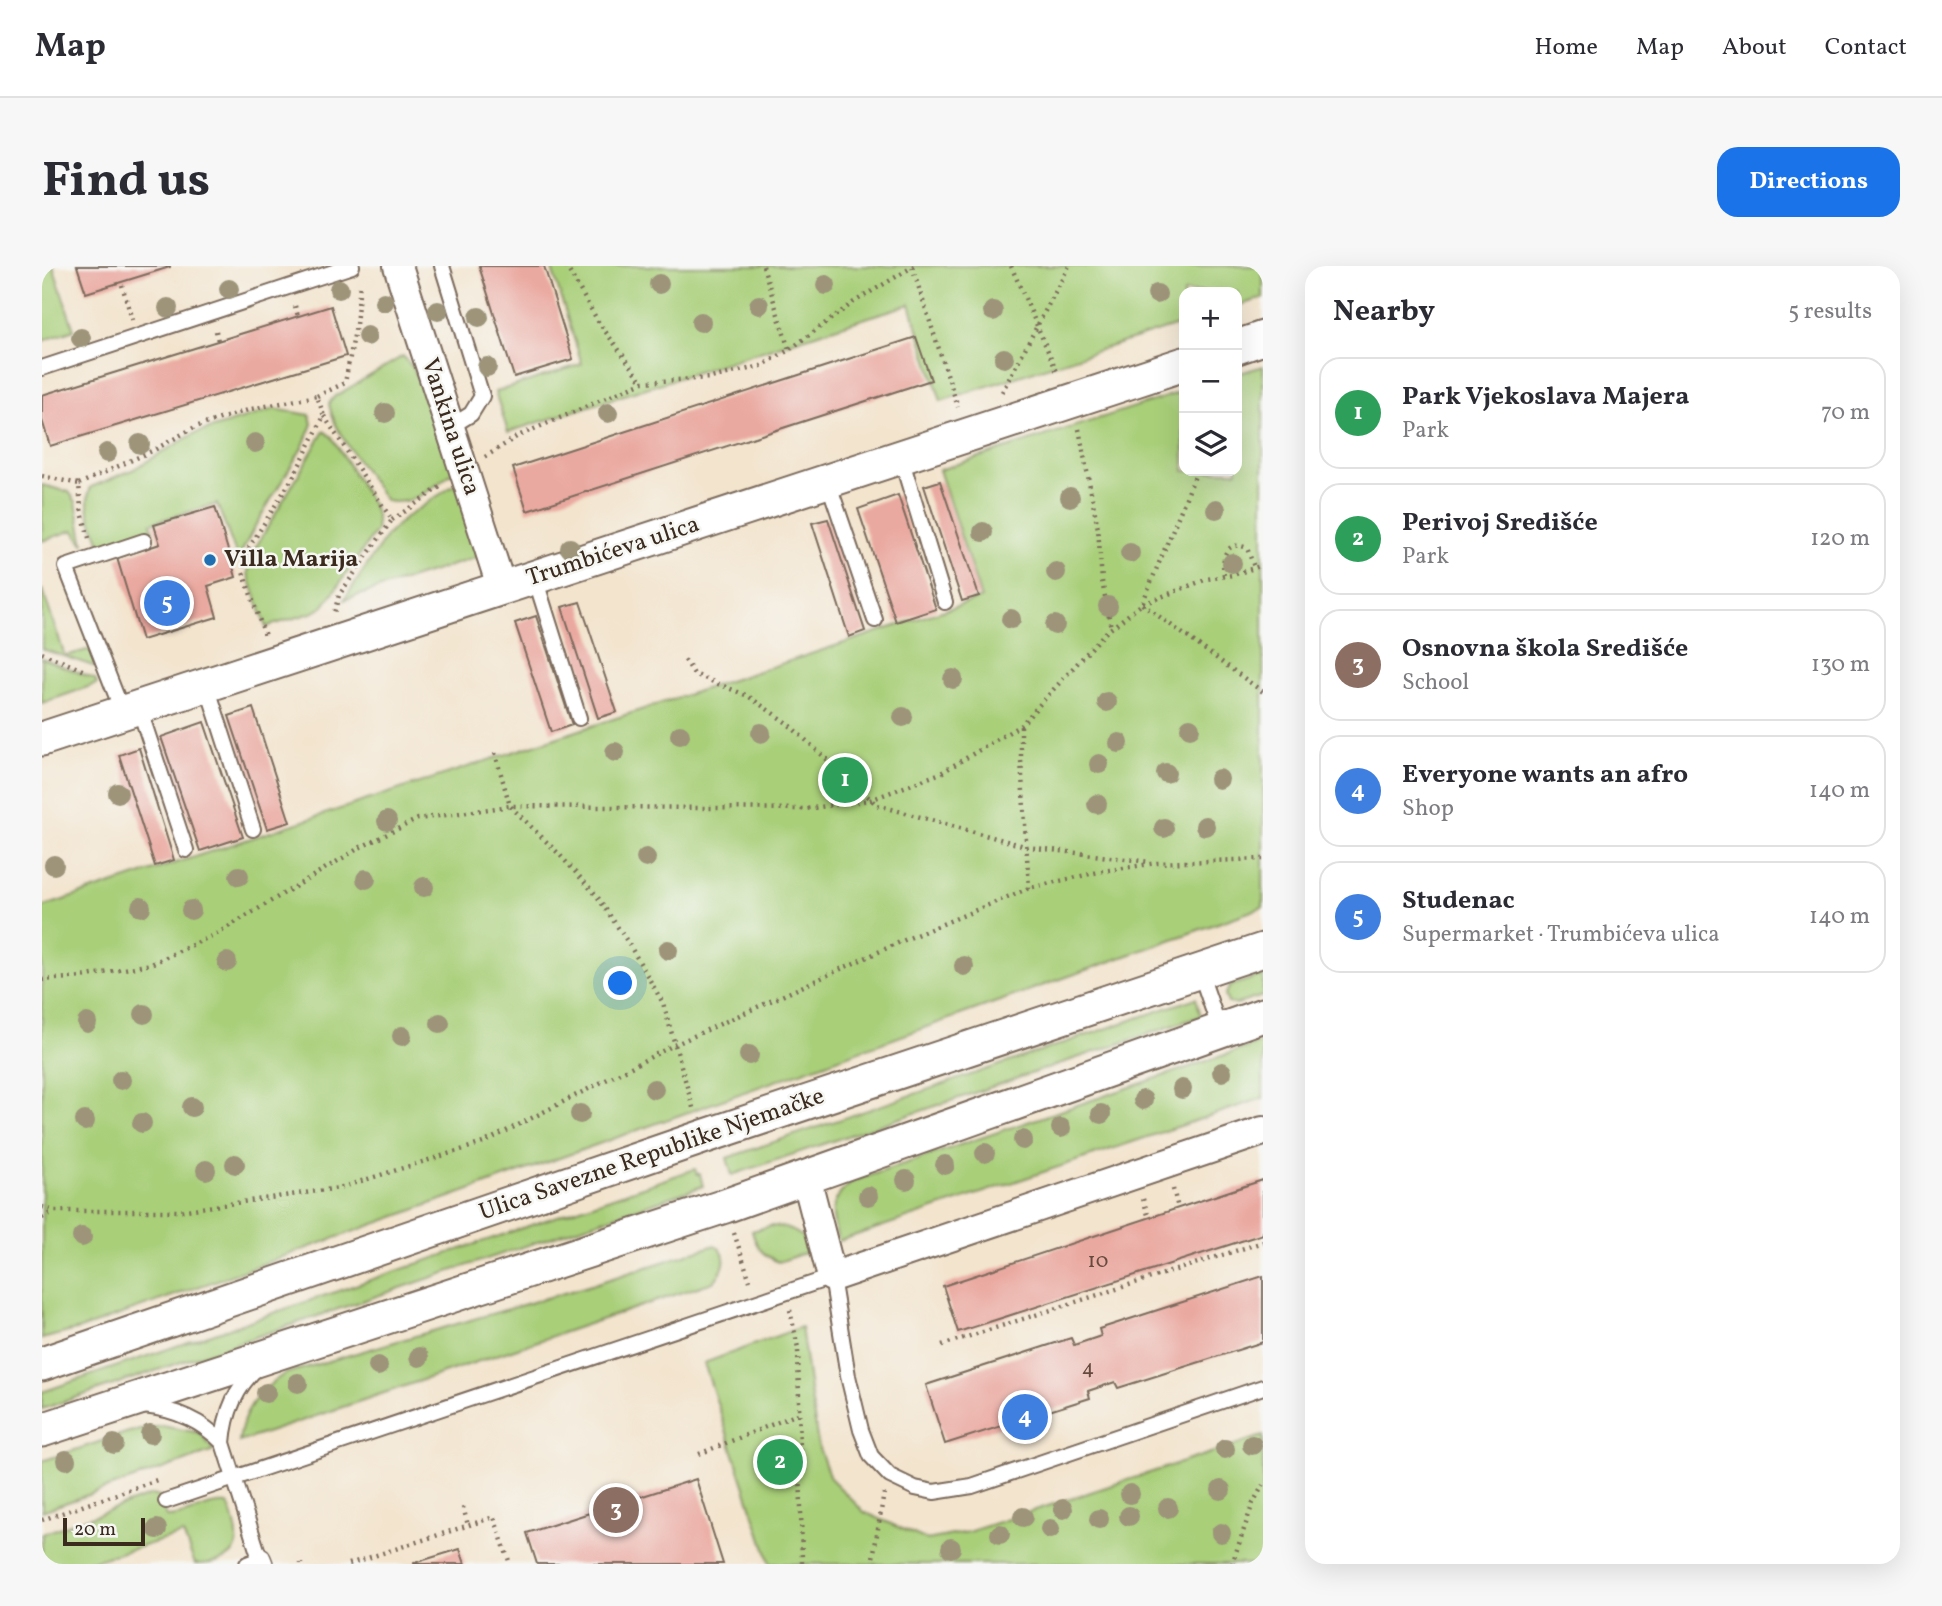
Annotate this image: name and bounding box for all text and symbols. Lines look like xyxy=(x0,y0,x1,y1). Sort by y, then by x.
text: Map xyxy=(35,25,106,71)
text: Home xyxy=(1534,31,1598,65)
text: Map xyxy=(1636,31,1684,65)
text: About xyxy=(1722,31,1787,65)
text: Contact xyxy=(1825,31,1907,65)
button: Directions xyxy=(1717,147,1900,217)
text: Find us xyxy=(42,148,210,217)
map controls xyxy=(1179,287,1242,476)
button: + xyxy=(1179,287,1242,350)
text: Nearby xyxy=(1333,291,1435,333)
text: 5 results xyxy=(1788,296,1872,328)
button: − xyxy=(1179,350,1242,413)
street label: Vankina ulica xyxy=(412,354,488,500)
text: Park Vjekoslava Majera xyxy=(1402,379,1689,415)
text: 1 xyxy=(1353,397,1363,429)
text: 70 m xyxy=(1821,397,1870,429)
button: layers xyxy=(1179,413,1242,476)
text: Park xyxy=(1402,415,1449,447)
text: Perivoj Središće xyxy=(1402,505,1598,541)
street label: Trumbićeva ulica xyxy=(522,508,704,596)
text: 2 xyxy=(1352,523,1364,555)
text: 120 m xyxy=(1810,523,1870,555)
text: Park xyxy=(1402,541,1449,573)
place label: Villa Marija xyxy=(224,543,358,577)
marker: Villa Marija xyxy=(202,552,218,568)
pin: 5 xyxy=(144,577,190,629)
text: Osnovna škola Središće xyxy=(1402,631,1688,667)
text: 3 xyxy=(1352,649,1364,681)
text: 130 m xyxy=(1811,649,1870,681)
text: School xyxy=(1402,667,1469,699)
pin: 1 xyxy=(822,754,868,806)
text: Everyone wants an afro xyxy=(1402,757,1688,793)
text: 4 xyxy=(1351,775,1365,807)
text: 140 m xyxy=(1809,775,1870,807)
text: Shop xyxy=(1402,793,1454,825)
text: Studenac xyxy=(1402,883,1515,919)
text: 5 xyxy=(1352,901,1364,933)
text: 140 m xyxy=(1809,901,1870,933)
text: Supermarket · Trumbićeva ulica xyxy=(1402,919,1720,951)
your location xyxy=(603,966,637,1000)
street label: Ulica Savezne Republike Njemačke xyxy=(475,1080,829,1230)
house number: 10 xyxy=(1088,1247,1108,1276)
house number: 4 xyxy=(1082,1354,1094,1383)
pin: 4 xyxy=(1002,1391,1048,1443)
pin: 2 xyxy=(757,1436,803,1488)
pin: 3 xyxy=(593,1484,639,1536)
scale bar xyxy=(63,1515,145,1547)
text: 20 m xyxy=(74,1517,116,1543)

